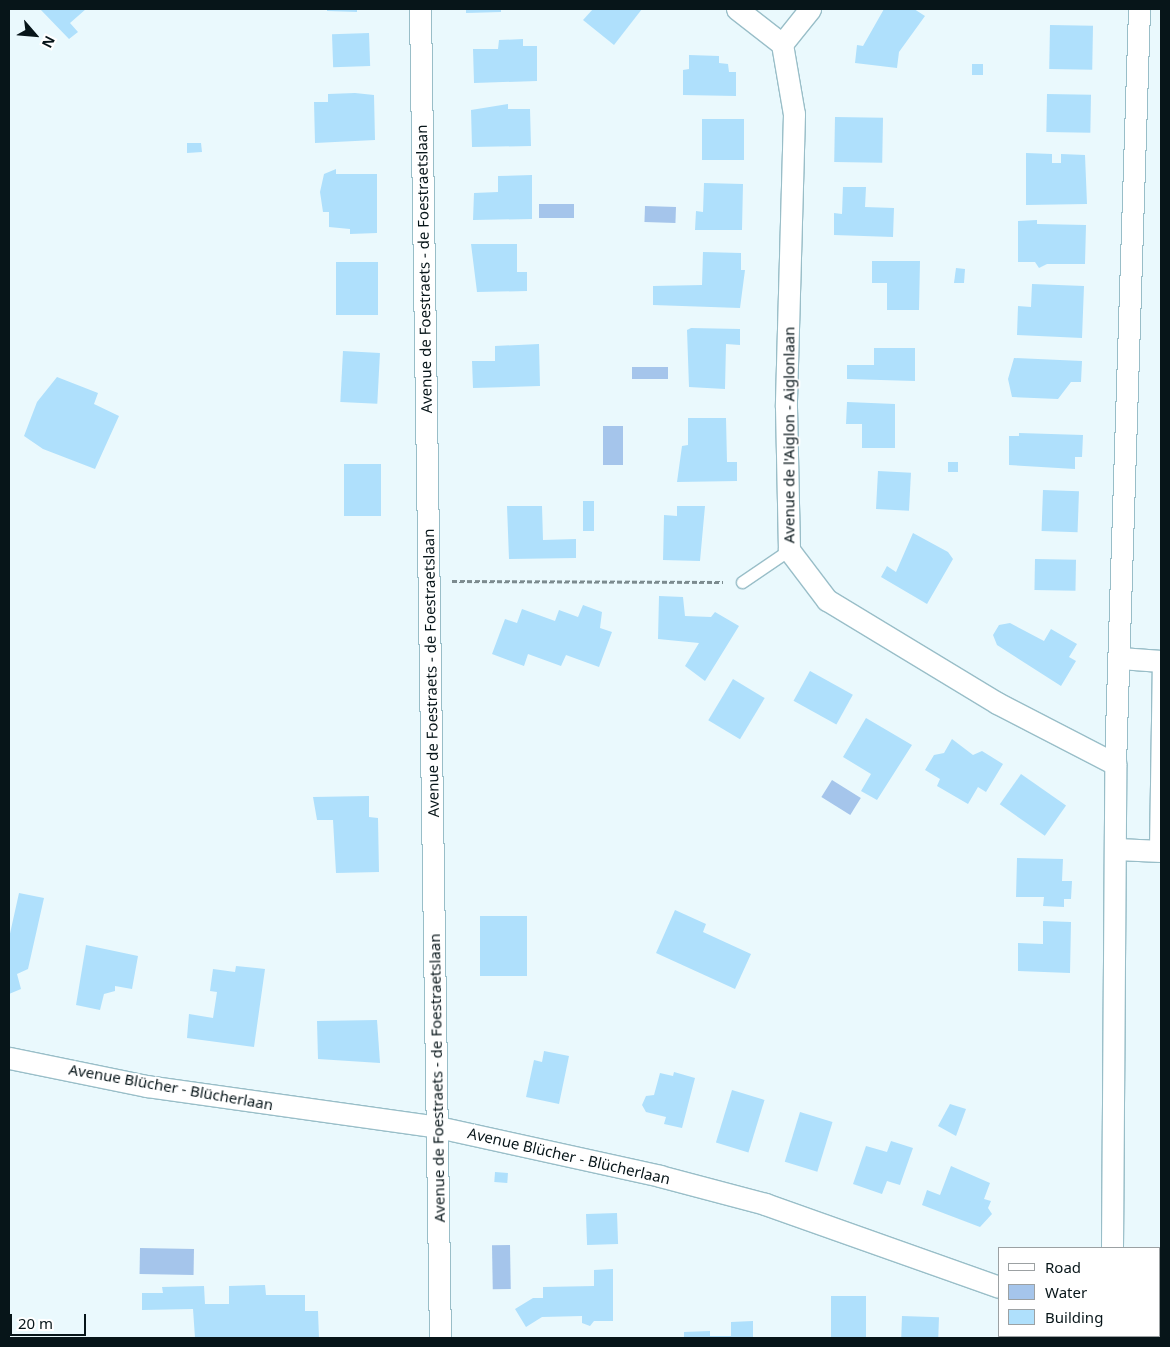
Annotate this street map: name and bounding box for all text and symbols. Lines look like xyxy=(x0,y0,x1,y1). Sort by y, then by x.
north arrow xyxy=(10,10,60,60)
text: N xyxy=(38,33,60,51)
street label: Avenue de Foestraets - de Foestraetslaan xyxy=(412,124,436,414)
street label: Avenue de l'Aiglon - Aiglonlaan xyxy=(780,327,798,543)
street label: Avenue de Foestraets - de Foestraetslaan xyxy=(419,528,443,818)
street label: Avenue de Foestraets - de Foestraetslaan xyxy=(425,933,449,1223)
street label: Avenue Blücher - Blücherlaan xyxy=(67,1060,275,1114)
street label: Avenue Blücher - Blücherlaan xyxy=(466,1124,672,1188)
legend xyxy=(998,1247,1160,1337)
text: Road xyxy=(1045,1257,1081,1277)
text: Water xyxy=(1045,1282,1087,1302)
scale bar xyxy=(12,1304,89,1336)
text: Building xyxy=(1045,1307,1103,1327)
text: 20 m xyxy=(18,1313,53,1333)

